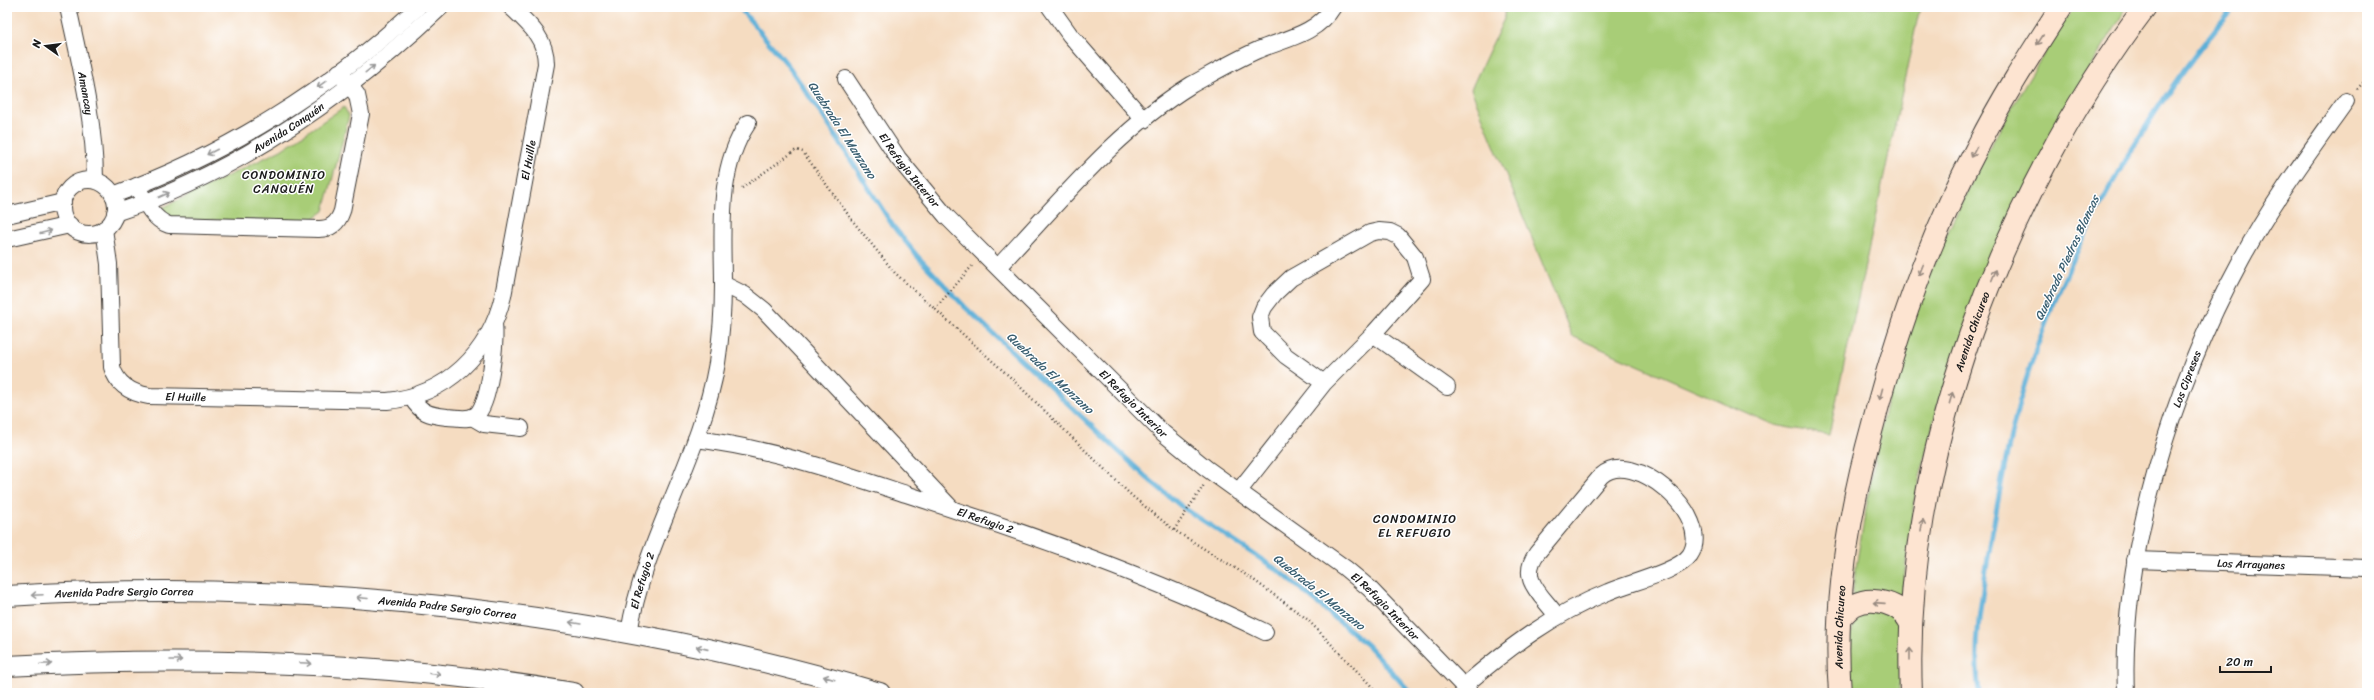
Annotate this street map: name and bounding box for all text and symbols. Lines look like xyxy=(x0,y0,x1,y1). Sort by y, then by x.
north arrow xyxy=(26,26,66,66)
one-way arrow xyxy=(2036,34,2044,45)
text: N xyxy=(26,37,47,51)
one-way arrow xyxy=(365,64,376,73)
street label: Amancay xyxy=(72,69,99,117)
water label: Quebrada El Manzano xyxy=(802,77,883,184)
one-way arrow xyxy=(317,80,328,88)
street label: Avenida Canquén xyxy=(248,97,329,159)
street label: El Refugio Interior xyxy=(874,129,945,213)
street label: El Huille xyxy=(516,138,542,182)
one-way arrow xyxy=(1970,146,1978,158)
one-way arrow xyxy=(206,149,218,156)
district label: CONDOMINIO CANQUÉN xyxy=(242,164,326,200)
one-way arrow xyxy=(158,190,170,198)
water label: Quebrada Piedras Blancas xyxy=(2028,190,2106,324)
one-way arrow xyxy=(39,227,52,235)
one-way arrow xyxy=(1917,264,1925,276)
one-way arrow xyxy=(1990,270,1998,282)
street label: Avenida Chicureo xyxy=(1949,288,1996,375)
water label: Quebrada El Manzano xyxy=(1001,326,1100,420)
street label: Los Cipreses xyxy=(2168,347,2207,410)
street label: El Refugio Interior xyxy=(1094,365,1173,444)
street label: El Huille xyxy=(165,387,207,407)
one-way arrow xyxy=(1876,387,1884,400)
one-way arrow xyxy=(1948,392,1955,405)
street label: El Refugio 2 xyxy=(954,502,1017,539)
district label: CONDOMINIO EL REFUGIO xyxy=(1373,508,1457,544)
one-way arrow xyxy=(1918,519,1926,532)
water label: Quebrada El Manzano xyxy=(1268,548,1371,637)
street label: El Refugio 2 xyxy=(625,549,661,611)
street label: Los Arrayanes xyxy=(2217,554,2286,575)
street label: El Refugio Interior xyxy=(1346,568,1425,646)
street label: Avenida Padre Sergio Correa xyxy=(53,582,194,604)
street label: Avenida Chicureo xyxy=(1829,584,1852,670)
one-way arrow xyxy=(31,591,44,598)
street label: Avenida Padre Sergio Correa xyxy=(377,591,518,625)
one-way arrow xyxy=(356,595,369,602)
one-way arrow xyxy=(1873,599,1886,606)
one-way arrow xyxy=(569,619,582,627)
one-way arrow xyxy=(696,643,709,651)
one-way arrow xyxy=(1906,648,1914,661)
scale bar xyxy=(2220,648,2271,674)
text: 20 m xyxy=(2226,651,2253,673)
one-way arrow xyxy=(169,656,182,664)
one-way arrow xyxy=(299,659,312,667)
one-way arrow xyxy=(39,660,52,668)
one-way arrow xyxy=(428,670,441,678)
one-way arrow xyxy=(823,674,836,681)

